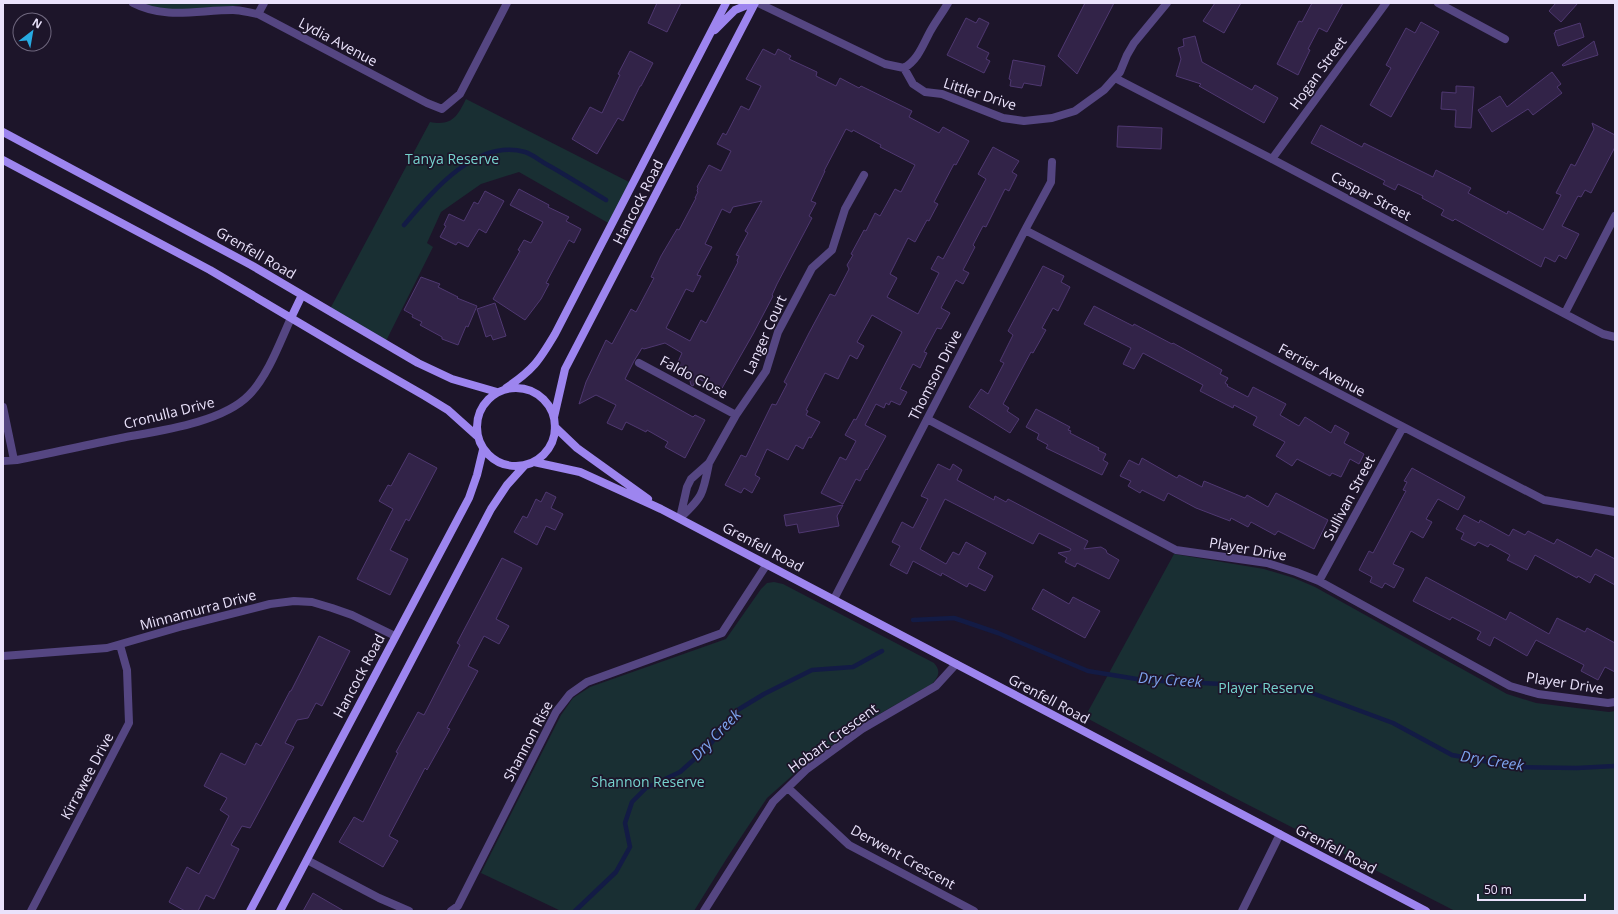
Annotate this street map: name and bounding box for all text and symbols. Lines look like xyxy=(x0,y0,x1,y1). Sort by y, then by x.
north arrow xyxy=(12,12,52,52)
street label: Lydia Avenue xyxy=(296,13,381,70)
text: N xyxy=(30,14,45,32)
street label: Hogan Street xyxy=(1285,33,1350,113)
street label: Littler Drive xyxy=(941,73,1019,114)
park label: Tanya Reserve xyxy=(405,149,499,168)
street label: Hancock Road xyxy=(608,156,667,247)
street label: Caspar Street xyxy=(1328,166,1415,225)
street label: Grenfell Road xyxy=(213,222,300,283)
street label: Langer Court xyxy=(739,292,791,378)
street label: Thomson Drive xyxy=(904,326,966,423)
street label: Ferrier Avenue xyxy=(1275,339,1369,401)
street label: Faldo Close xyxy=(657,351,732,402)
street label: Cronulla Drive xyxy=(122,392,216,433)
street label: Sullivan Street xyxy=(1318,452,1379,543)
street label: Grenfell Road xyxy=(719,517,807,576)
street label: Player Drive xyxy=(1208,532,1288,565)
street label: Minnamurra Drive xyxy=(138,585,258,634)
street label: Hancock Road xyxy=(328,630,389,721)
water label: Dry Creek xyxy=(1138,667,1203,691)
street label: Player Drive xyxy=(1525,667,1605,698)
street label: Grenfell Road xyxy=(1005,669,1093,728)
park label: Player Reserve xyxy=(1218,678,1314,697)
street label: Shannon Rise xyxy=(498,697,557,784)
street label: Hobart Crescent xyxy=(784,699,881,777)
water label: Dry Creek xyxy=(686,704,745,764)
street label: Kirrawee Drive xyxy=(56,729,117,823)
water label: Dry Creek xyxy=(1459,745,1526,775)
park label: Shannon Reserve xyxy=(591,772,705,791)
street label: Grenfell Road xyxy=(1292,819,1380,878)
street label: Derwent Crescent xyxy=(848,820,959,893)
scale bar xyxy=(1478,876,1585,902)
text: 50 m xyxy=(1484,881,1512,898)

